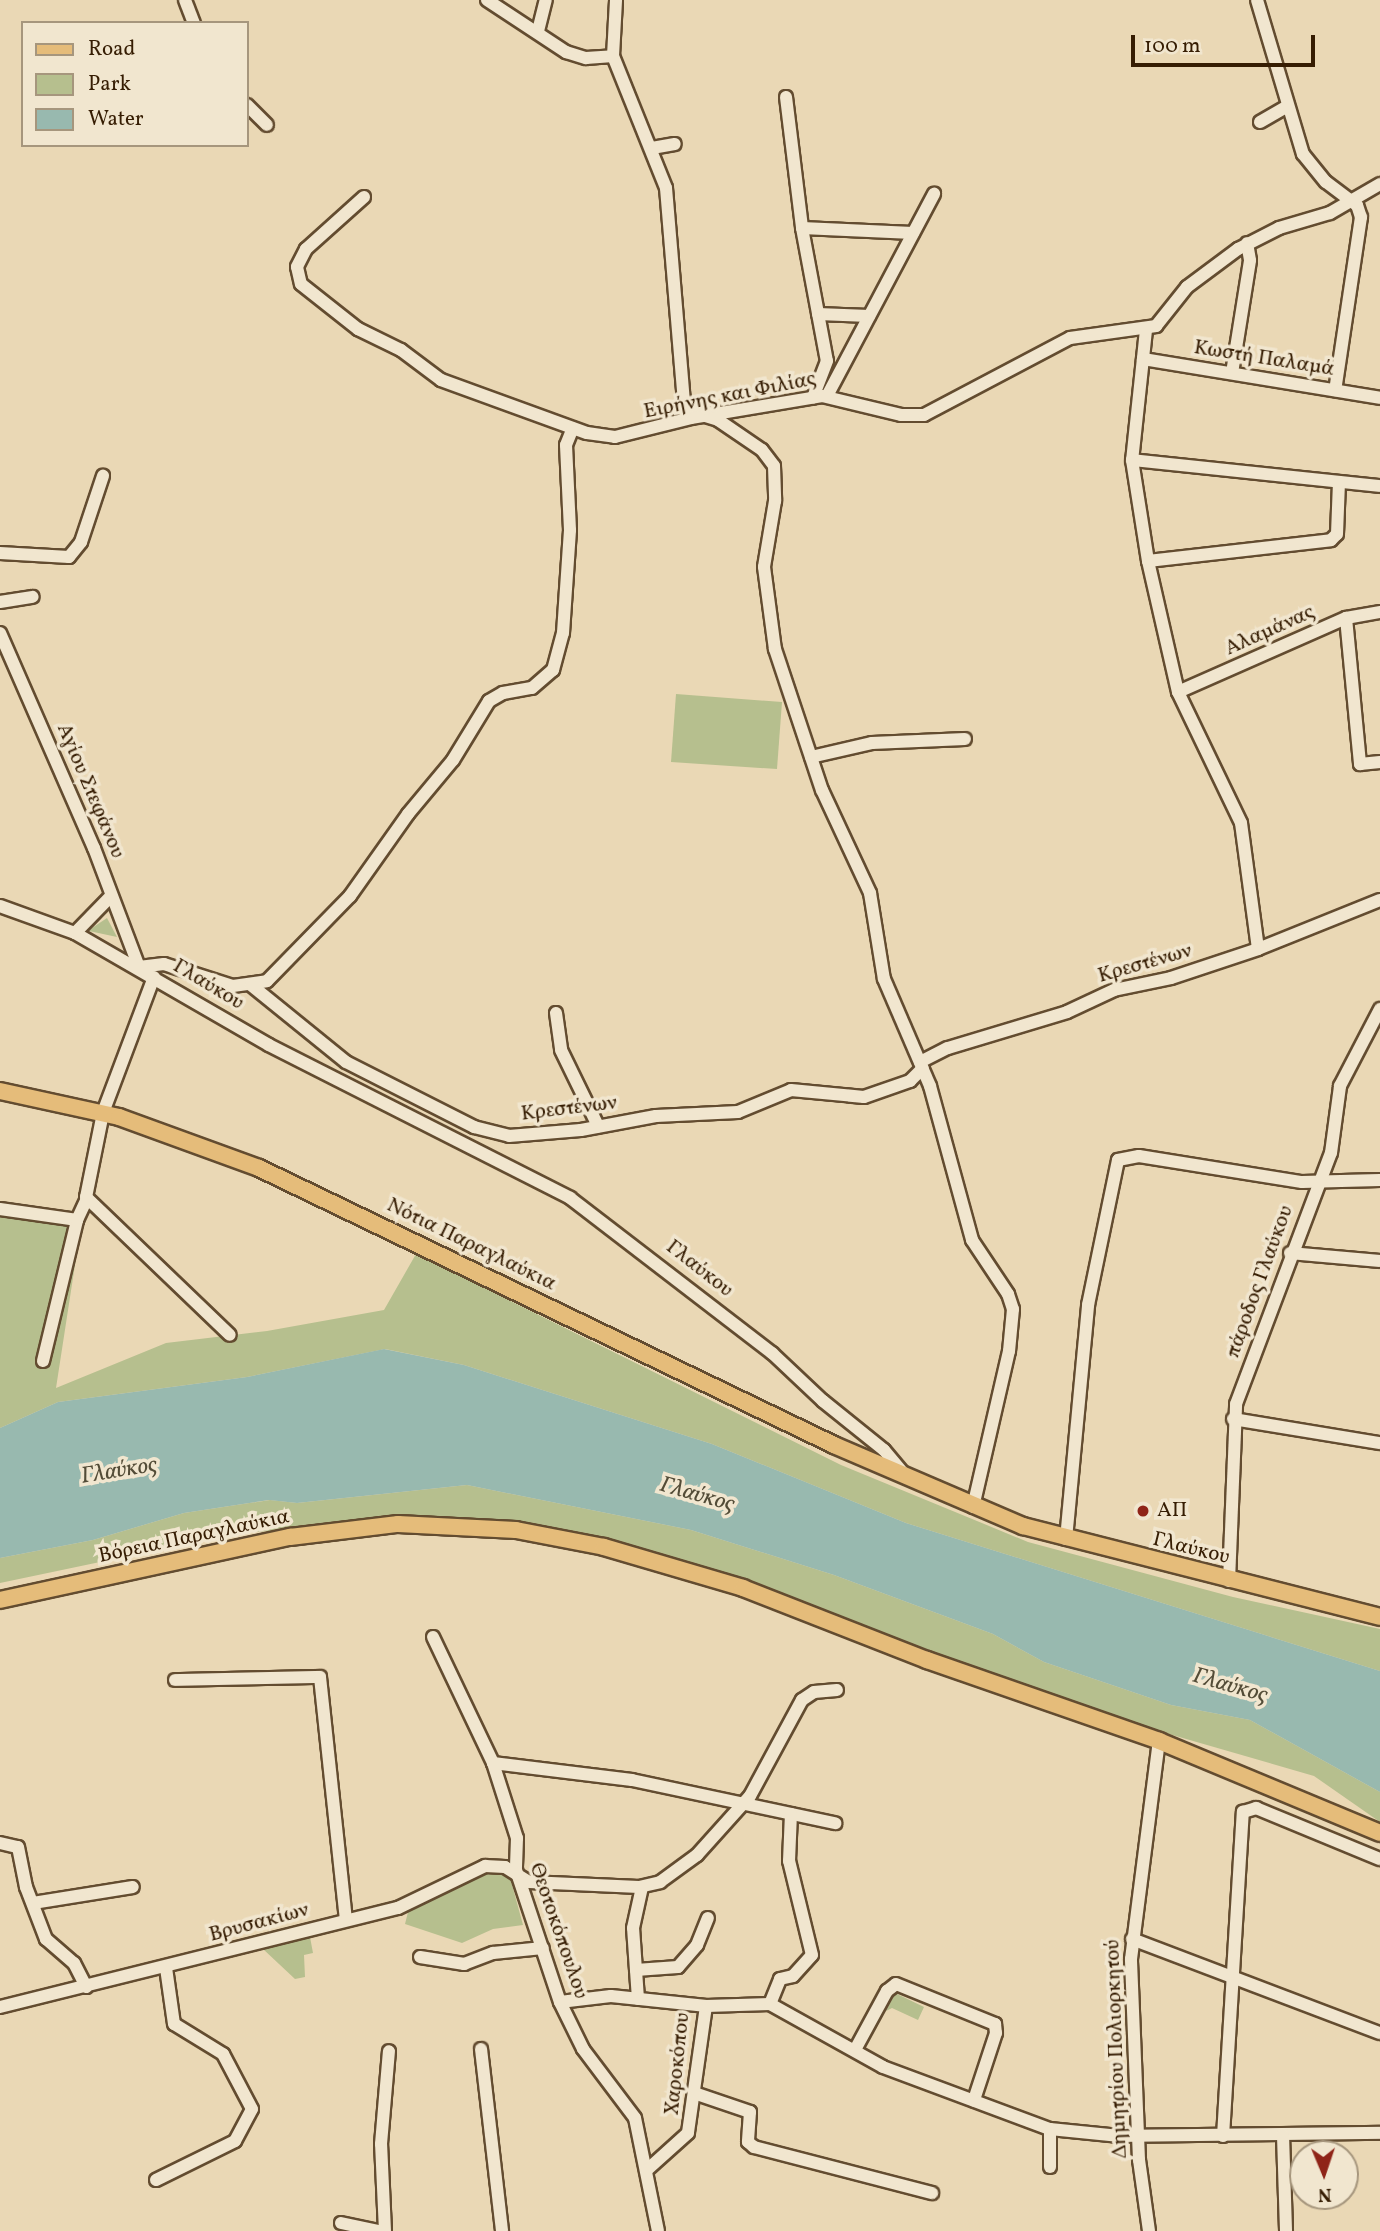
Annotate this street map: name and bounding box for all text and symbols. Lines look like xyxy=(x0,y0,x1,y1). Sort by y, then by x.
legend xyxy=(21,21,248,147)
scale bar xyxy=(1135,21,1319,65)
text: 100 m xyxy=(1144,32,1201,61)
text: Road xyxy=(88,35,135,64)
text: Park xyxy=(88,70,131,99)
text: Water xyxy=(88,105,144,134)
street label: Κωστή Παλαμά xyxy=(1192,335,1336,383)
street label: Ειρήνης και Φιλίας xyxy=(642,367,818,425)
street label: Αλαμάνας xyxy=(1221,600,1319,662)
street label: Αγίου Στεφάνου xyxy=(50,720,130,862)
street label: Κρεστένων xyxy=(1095,939,1195,989)
street label: Γλαύκου xyxy=(168,954,248,1016)
street label: Κρεστένων xyxy=(520,1091,618,1127)
street label: Νότια Παραγλαύκια xyxy=(382,1193,560,1297)
street label: πάροδος Γλαύκου xyxy=(1221,1202,1299,1362)
street label: Γλαύκου xyxy=(660,1235,738,1303)
water label: Γλαύκος xyxy=(79,1451,159,1491)
water label: Γλαύκος xyxy=(656,1471,738,1519)
place label: ΑΠ xyxy=(1157,1498,1187,1524)
marker: ΑΠ xyxy=(1135,1503,1151,1519)
street label: Βόρεια Παραγλαύκια xyxy=(96,1504,292,1570)
street label: Γλαύκου xyxy=(1150,1527,1232,1571)
water label: Γλαύκος xyxy=(1189,1662,1271,1710)
street label: Θεοτοκόπουλου xyxy=(523,1860,593,2002)
street label: Βρυσακίων xyxy=(207,1898,311,1948)
street label: Δημητρίου Πολιορκητού xyxy=(1101,1939,1133,2159)
street label: Χαροκόπου xyxy=(660,2011,696,2117)
north arrow xyxy=(1289,2140,1359,2210)
text: N xyxy=(1317,2181,1332,2207)

